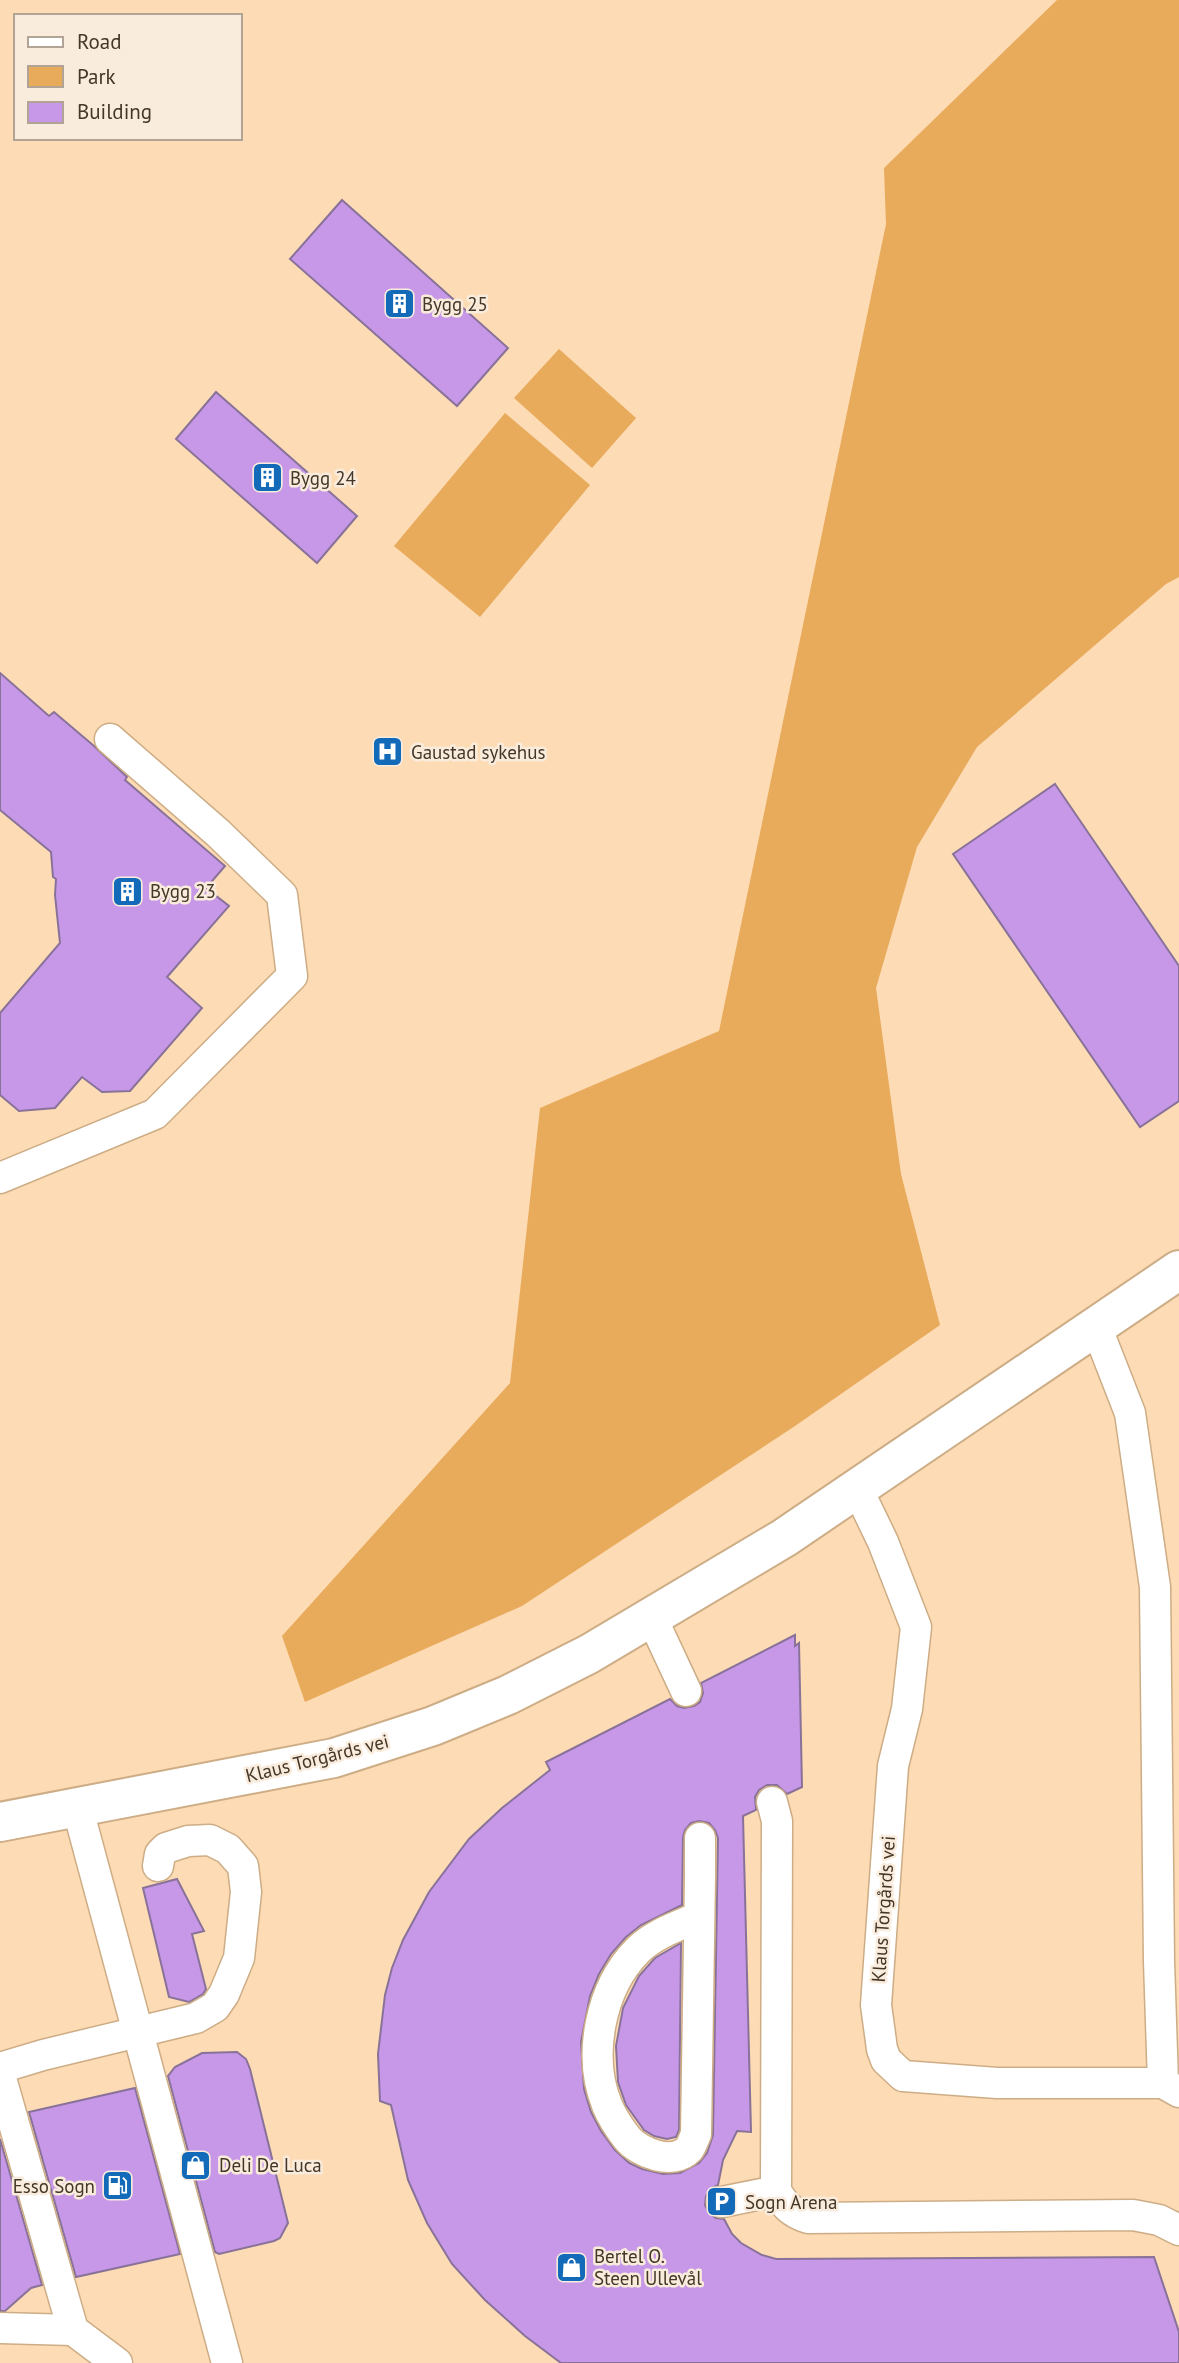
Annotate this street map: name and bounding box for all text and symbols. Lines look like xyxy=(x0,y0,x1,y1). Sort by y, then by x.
legend xyxy=(14,14,242,140)
text: Road xyxy=(77,28,121,55)
text: Park xyxy=(77,63,116,90)
text: Building xyxy=(77,98,152,125)
building icon: Bygg 25 xyxy=(382,287,416,321)
place label: Bygg 25 xyxy=(422,292,488,316)
building icon: Bygg 24 xyxy=(250,461,284,495)
place label: Bygg 24 xyxy=(290,466,356,490)
hospital icon: Gaustad sykehus xyxy=(371,735,405,769)
place label: Gaustad sykehus xyxy=(411,740,545,764)
building icon: Bygg 23 xyxy=(110,874,144,908)
place label: Bygg 23 xyxy=(150,879,216,903)
street label: Klaus Torgårds vei xyxy=(243,1729,391,1787)
street label: Klaus Torgårds vei xyxy=(866,1835,900,1983)
shop icon: Deli De Luca xyxy=(179,2148,213,2182)
place label: Deli De Luca xyxy=(219,2153,322,2177)
fuel station icon: Esso Sogn xyxy=(101,2169,135,2203)
place label: Esso Sogn xyxy=(13,2174,95,2198)
parking icon: Sogn Arena xyxy=(705,2185,739,2219)
place label: Sogn Arena xyxy=(745,2190,837,2214)
place label: Bertel O. Steen Ullevål xyxy=(594,2244,702,2290)
shop icon: Bertel O. Steen Ullevål xyxy=(554,2250,588,2284)

